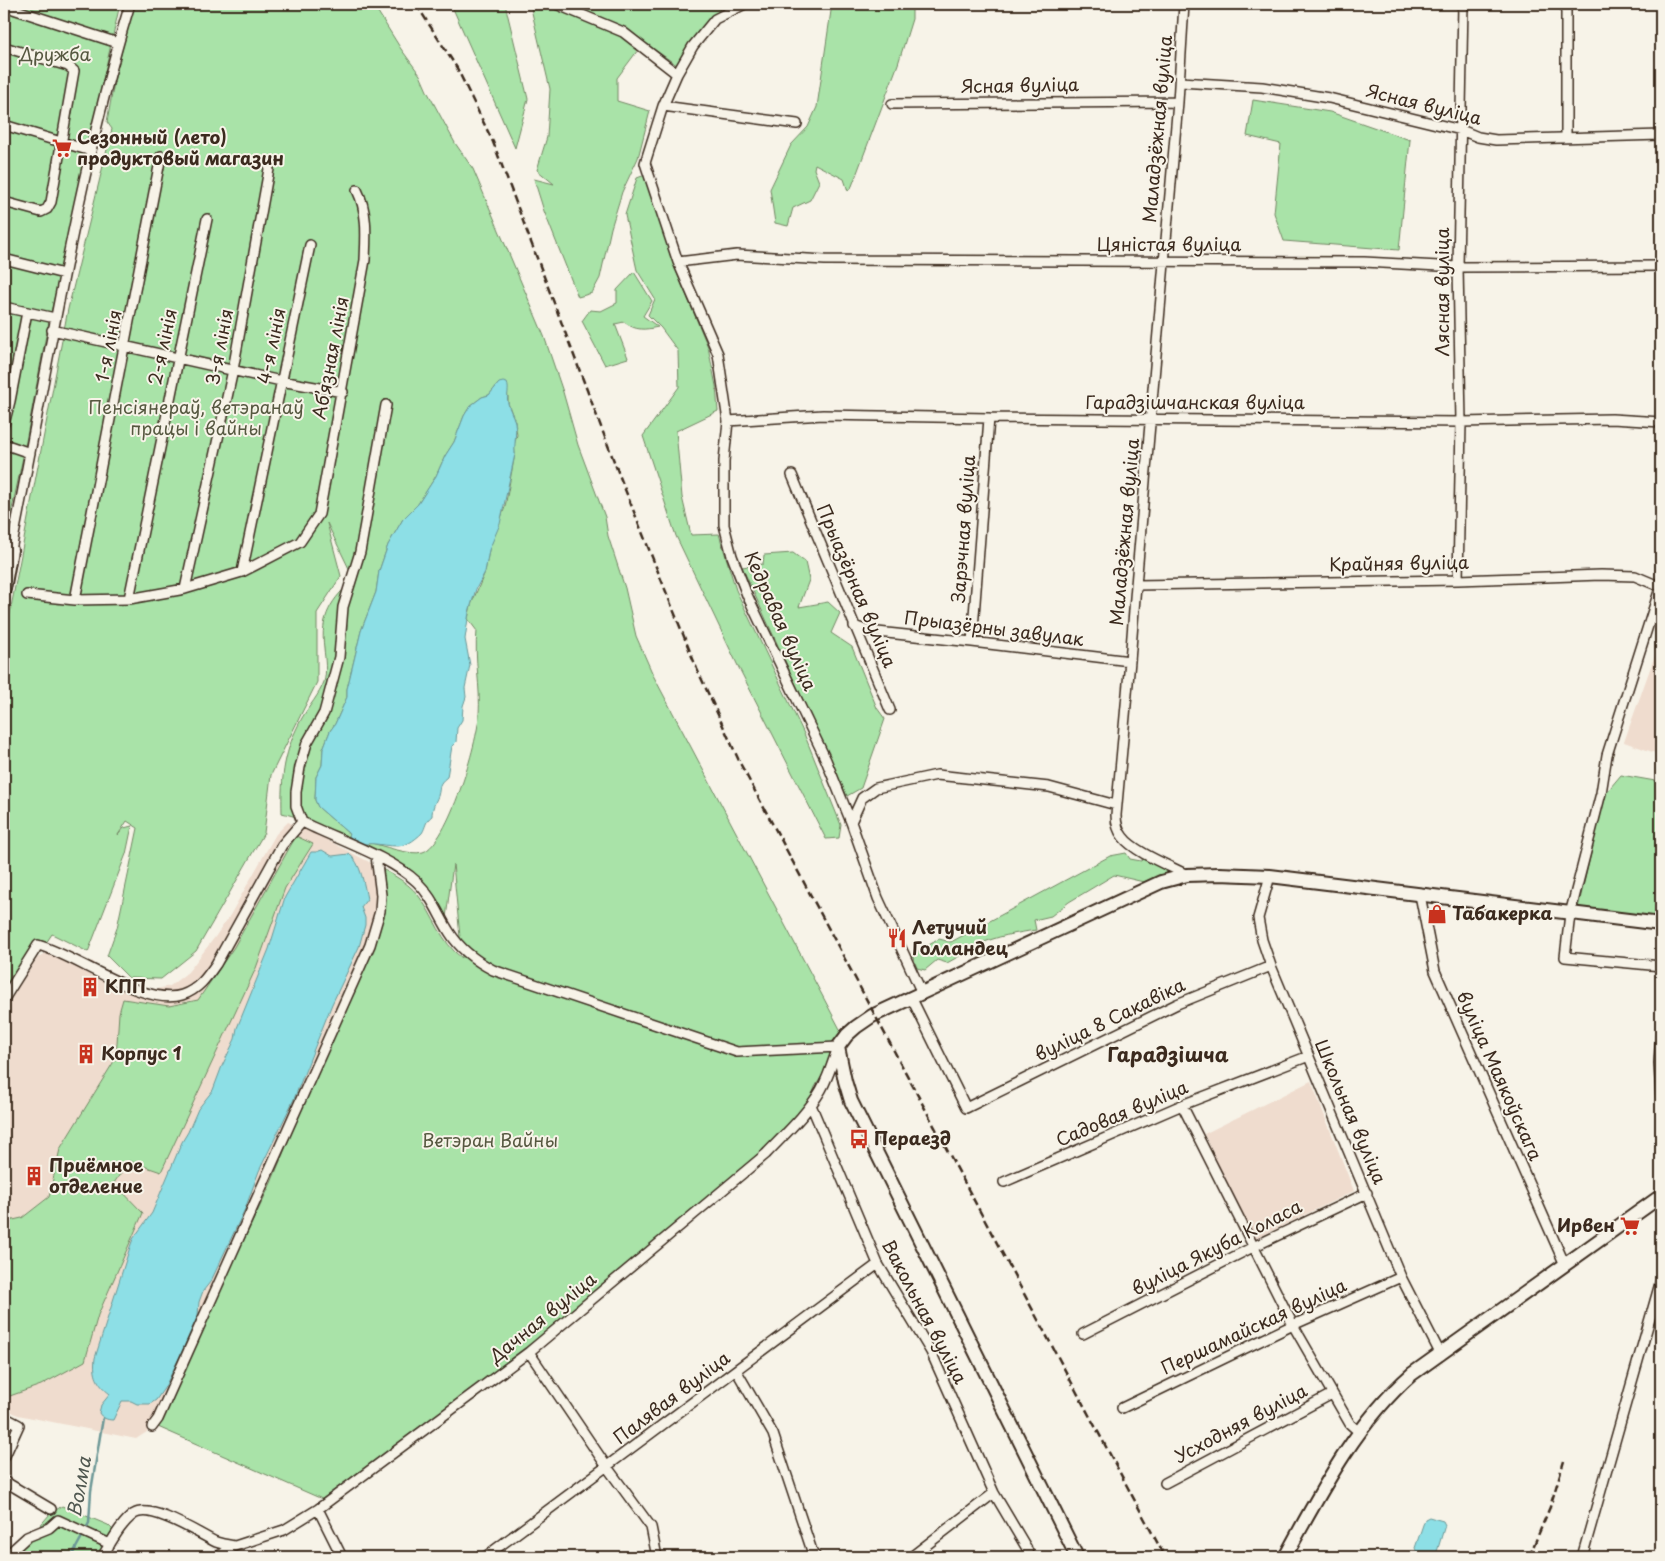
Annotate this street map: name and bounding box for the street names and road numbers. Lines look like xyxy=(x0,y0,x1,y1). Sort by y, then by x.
street label: Маладзёжная вуліца xyxy=(1135,34,1178,224)
street label: Ясная вуліца xyxy=(961,70,1079,99)
street label: Ясная вуліца xyxy=(1364,76,1485,131)
street label: Лясная вуліца xyxy=(1428,228,1455,357)
street label: Цяністая вуліца xyxy=(1097,230,1241,257)
street label: Абʼязная лінія xyxy=(304,294,355,421)
street label: 4-я лінія xyxy=(249,305,292,386)
street label: 2-я лінія xyxy=(140,306,183,388)
street label: 3-я лінія xyxy=(198,306,239,387)
street label: 1-я лінія xyxy=(87,307,128,384)
street label: Гарадзішчанская вуліца xyxy=(1085,388,1305,415)
street label: Маладзёжная вуліца xyxy=(1102,437,1145,627)
street label: Зарэчная вуліца xyxy=(944,454,981,604)
street label: Прыазёрная вуліца xyxy=(811,499,904,671)
street label: Кедравая вуліца xyxy=(738,546,824,695)
street label: Крайняя вуліца xyxy=(1329,548,1469,577)
street label: Прыазёрны завулак xyxy=(903,603,1086,652)
street label: вуліца 8 Сакавіка xyxy=(1029,970,1190,1067)
street label: вуліца Маякоўскага xyxy=(1451,986,1550,1165)
street label: Школьная вуліца xyxy=(1309,1035,1394,1188)
street label: Садовая вуліца xyxy=(1051,1073,1192,1153)
street label: вуліца Якуба Коласа xyxy=(1127,1192,1307,1301)
street label: Вакольная вуліца xyxy=(876,1234,975,1388)
street label: Дачная вуліца xyxy=(482,1265,601,1369)
street label: Першамайская вуліца xyxy=(1156,1271,1351,1381)
street label: Палявая вуліца xyxy=(607,1344,735,1450)
street label: Усходняя вуліца xyxy=(1169,1376,1312,1469)

